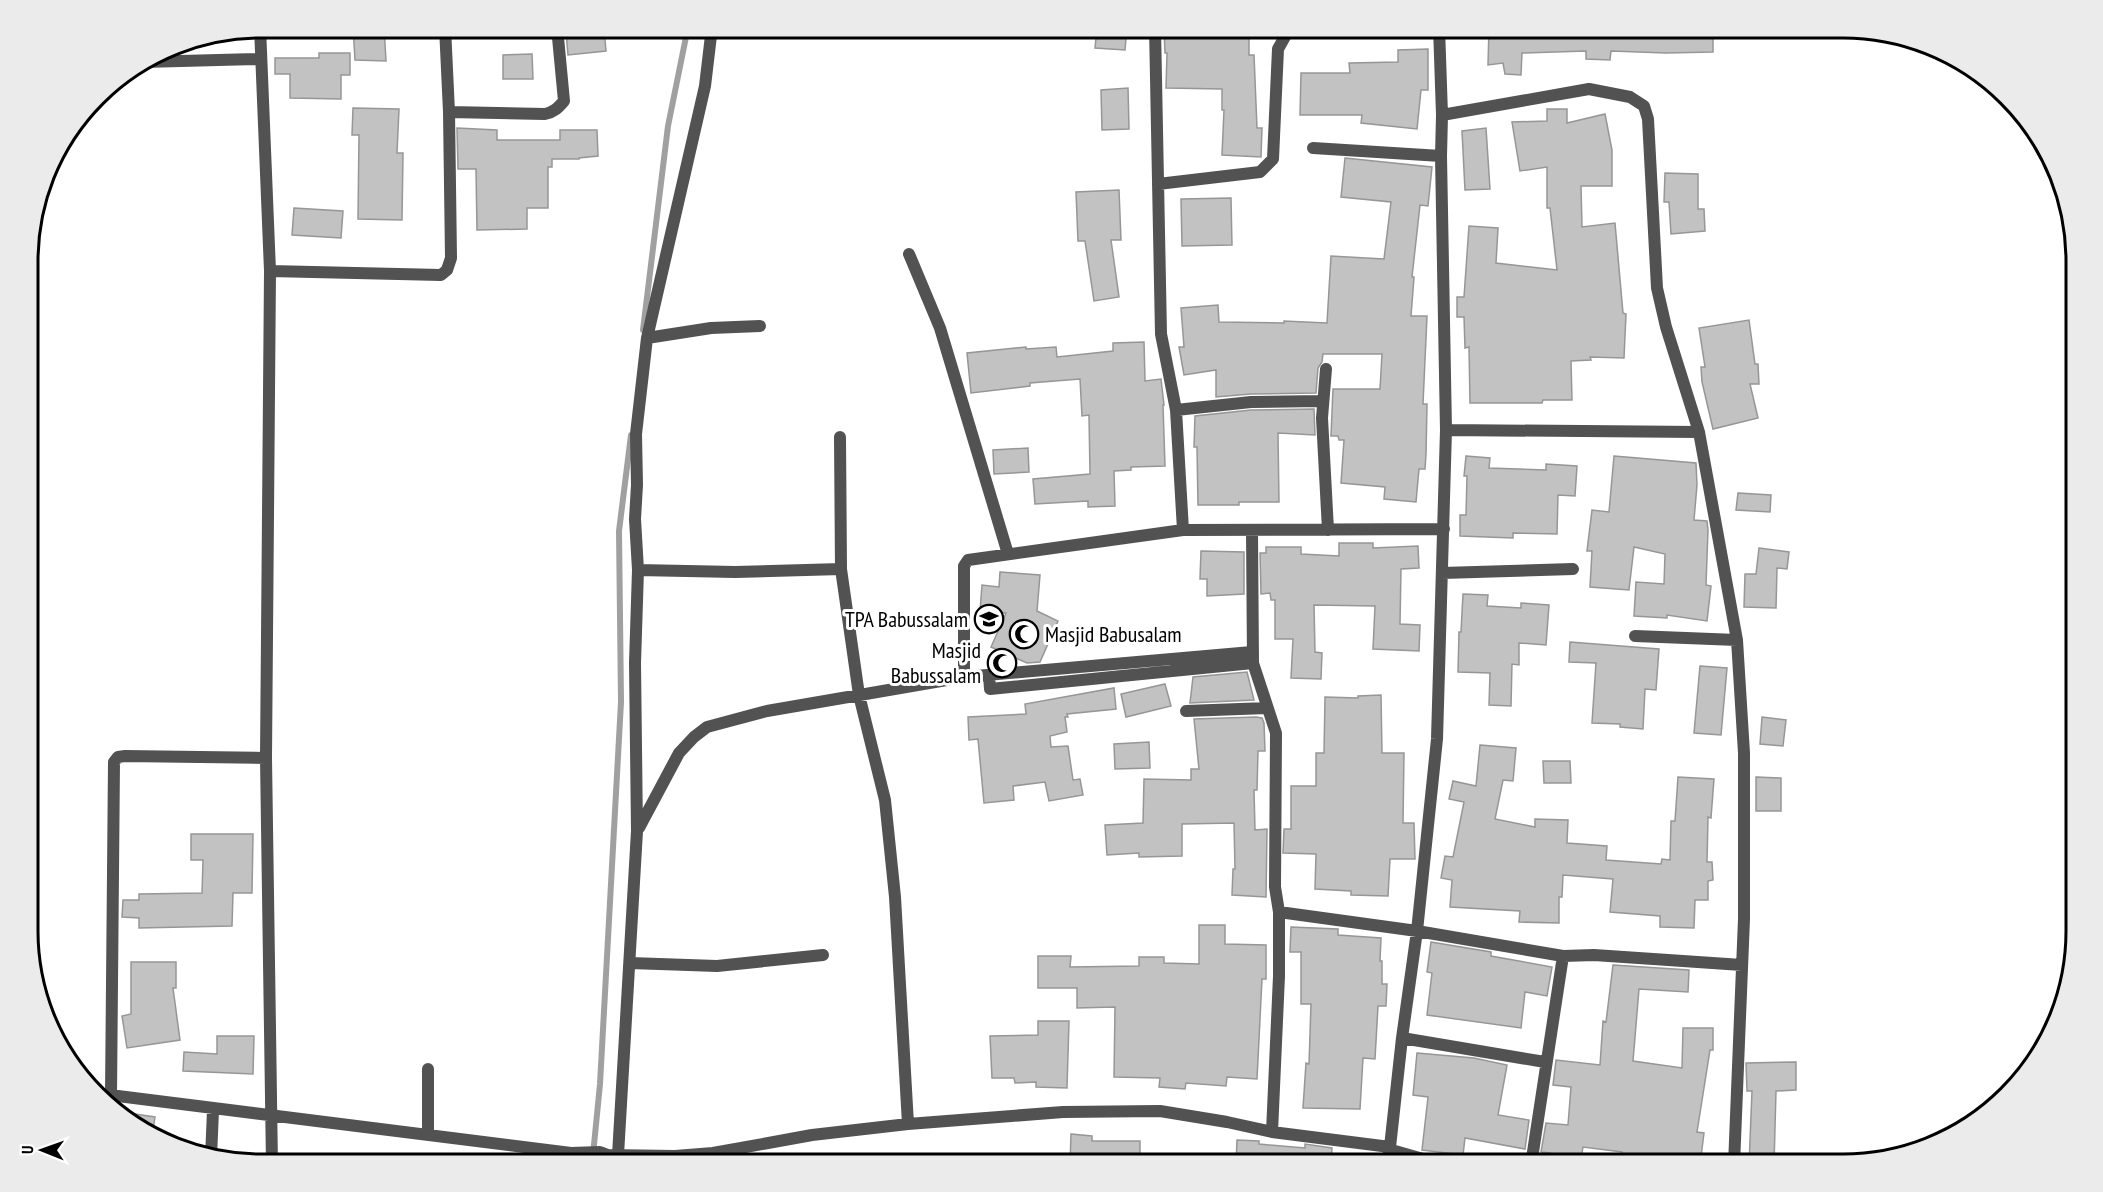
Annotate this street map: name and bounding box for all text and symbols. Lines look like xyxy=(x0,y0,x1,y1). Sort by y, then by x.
school or university icon: TPA Babussalam xyxy=(973,603,1005,635)
place label: TPA Babussalam xyxy=(845,605,968,633)
mosque icon: Masjid Babusalam xyxy=(1008,618,1040,650)
place label: Masjid Babusalam xyxy=(1045,620,1182,648)
place label: Masjid Babussalam xyxy=(891,636,981,689)
mosque icon: Masjid Babussalam xyxy=(986,647,1018,679)
north arrow xyxy=(12,1120,72,1180)
text: U xyxy=(17,1145,37,1154)

